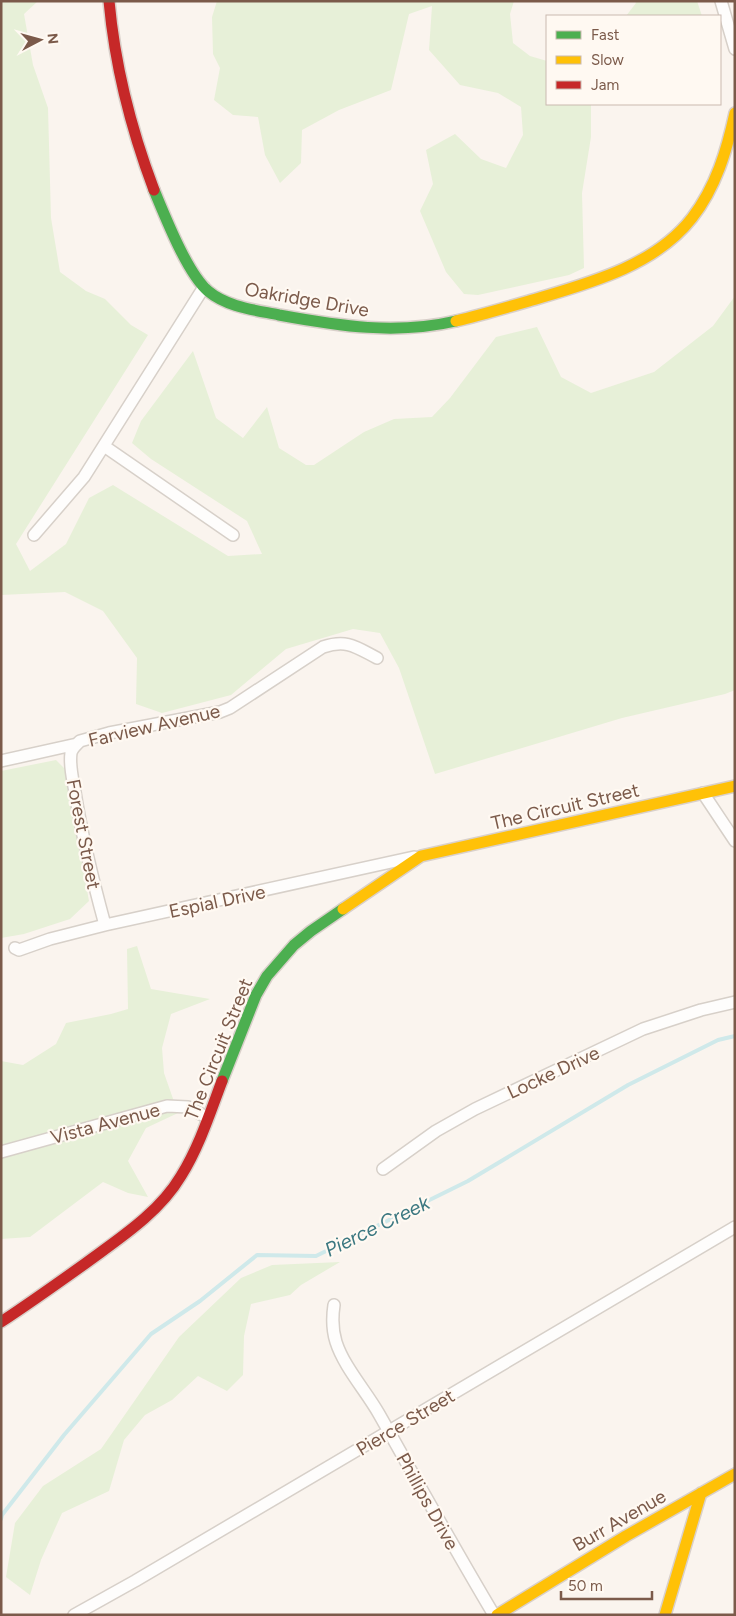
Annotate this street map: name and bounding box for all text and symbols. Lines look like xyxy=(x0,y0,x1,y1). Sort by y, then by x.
north arrow xyxy=(15,15,65,65)
legend xyxy=(546,15,721,105)
text: Fast xyxy=(591,26,620,44)
text: N xyxy=(43,32,61,45)
text: Slow xyxy=(591,51,624,69)
text: Jam xyxy=(591,76,619,94)
street label: Oakridge Drive xyxy=(243,277,371,322)
street label: Farview Avenue xyxy=(86,699,222,752)
street label: Forest Street xyxy=(62,777,105,891)
street label: The Circuit Street xyxy=(489,778,641,835)
street label: Espial Drive xyxy=(167,880,268,923)
street label: The Circuit Street xyxy=(180,975,257,1124)
street label: Locke Drive xyxy=(503,1041,603,1104)
street label: Vista Avenue xyxy=(48,1098,162,1149)
water label: Pierce Creek xyxy=(321,1190,434,1262)
street label: Pierce Street xyxy=(352,1384,459,1461)
street label: Phillips Drive xyxy=(391,1449,464,1554)
street label: Burr Avenue xyxy=(568,1484,670,1556)
scale bar xyxy=(561,1568,652,1600)
text: 50 m xyxy=(568,1577,603,1595)

